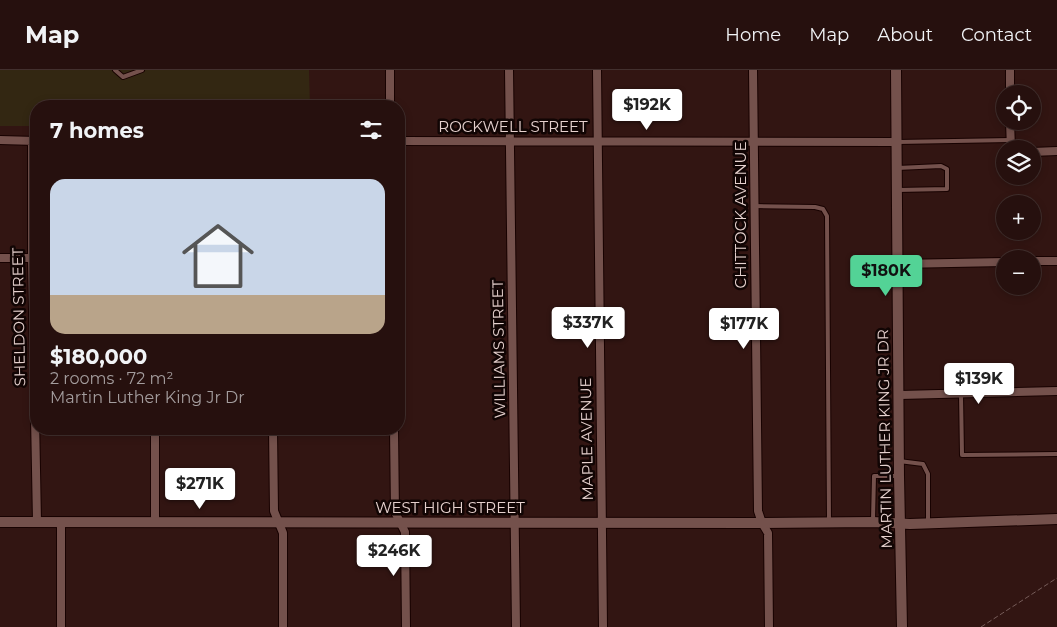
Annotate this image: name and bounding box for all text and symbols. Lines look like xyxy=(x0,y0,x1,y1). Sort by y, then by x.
text: Map xyxy=(25,20,79,49)
text: Home xyxy=(725,24,781,46)
text: Map xyxy=(809,24,849,46)
text: About xyxy=(877,24,933,46)
text: Contact xyxy=(961,24,1032,46)
map controls xyxy=(996,85,1041,295)
button: locate xyxy=(996,85,1041,130)
pin: $192K xyxy=(612,88,682,131)
text: $192K xyxy=(623,95,671,114)
icon: filters xyxy=(357,116,385,144)
street label: ROCKWELL STREET xyxy=(438,117,588,136)
text: 7 homes xyxy=(50,118,144,143)
button: layers xyxy=(996,140,1041,185)
street label: CHITTOCK AVENUE xyxy=(731,142,750,289)
button: + xyxy=(996,195,1041,240)
icon: home xyxy=(173,211,263,301)
street label: SHELDON STREET xyxy=(8,247,29,386)
button: − xyxy=(996,250,1041,295)
pin: $180K xyxy=(851,254,921,297)
text: $180K xyxy=(861,261,911,280)
street label: WILLIAMS STREET xyxy=(488,279,509,418)
pin: $337K xyxy=(553,306,623,349)
pin: $177K xyxy=(709,308,779,350)
text: $337K xyxy=(563,313,613,332)
text: $177K xyxy=(720,314,768,333)
street label: MARTIN LUTHER KING JR DR xyxy=(873,329,896,549)
text: $180,000 xyxy=(50,344,147,369)
pin: $139K xyxy=(944,362,1014,405)
text: 2 rooms · 72 m² xyxy=(50,369,173,388)
text: $139K xyxy=(955,369,1003,388)
street label: MAPLE AVENUE xyxy=(576,377,597,501)
text: Martin Luther King Jr Dr xyxy=(50,388,245,407)
pin: $271K xyxy=(165,468,235,510)
text: $271K xyxy=(176,474,224,493)
street label: WEST HIGH STREET xyxy=(375,498,525,517)
pin: $246K xyxy=(359,534,429,577)
text: $246K xyxy=(368,541,420,560)

